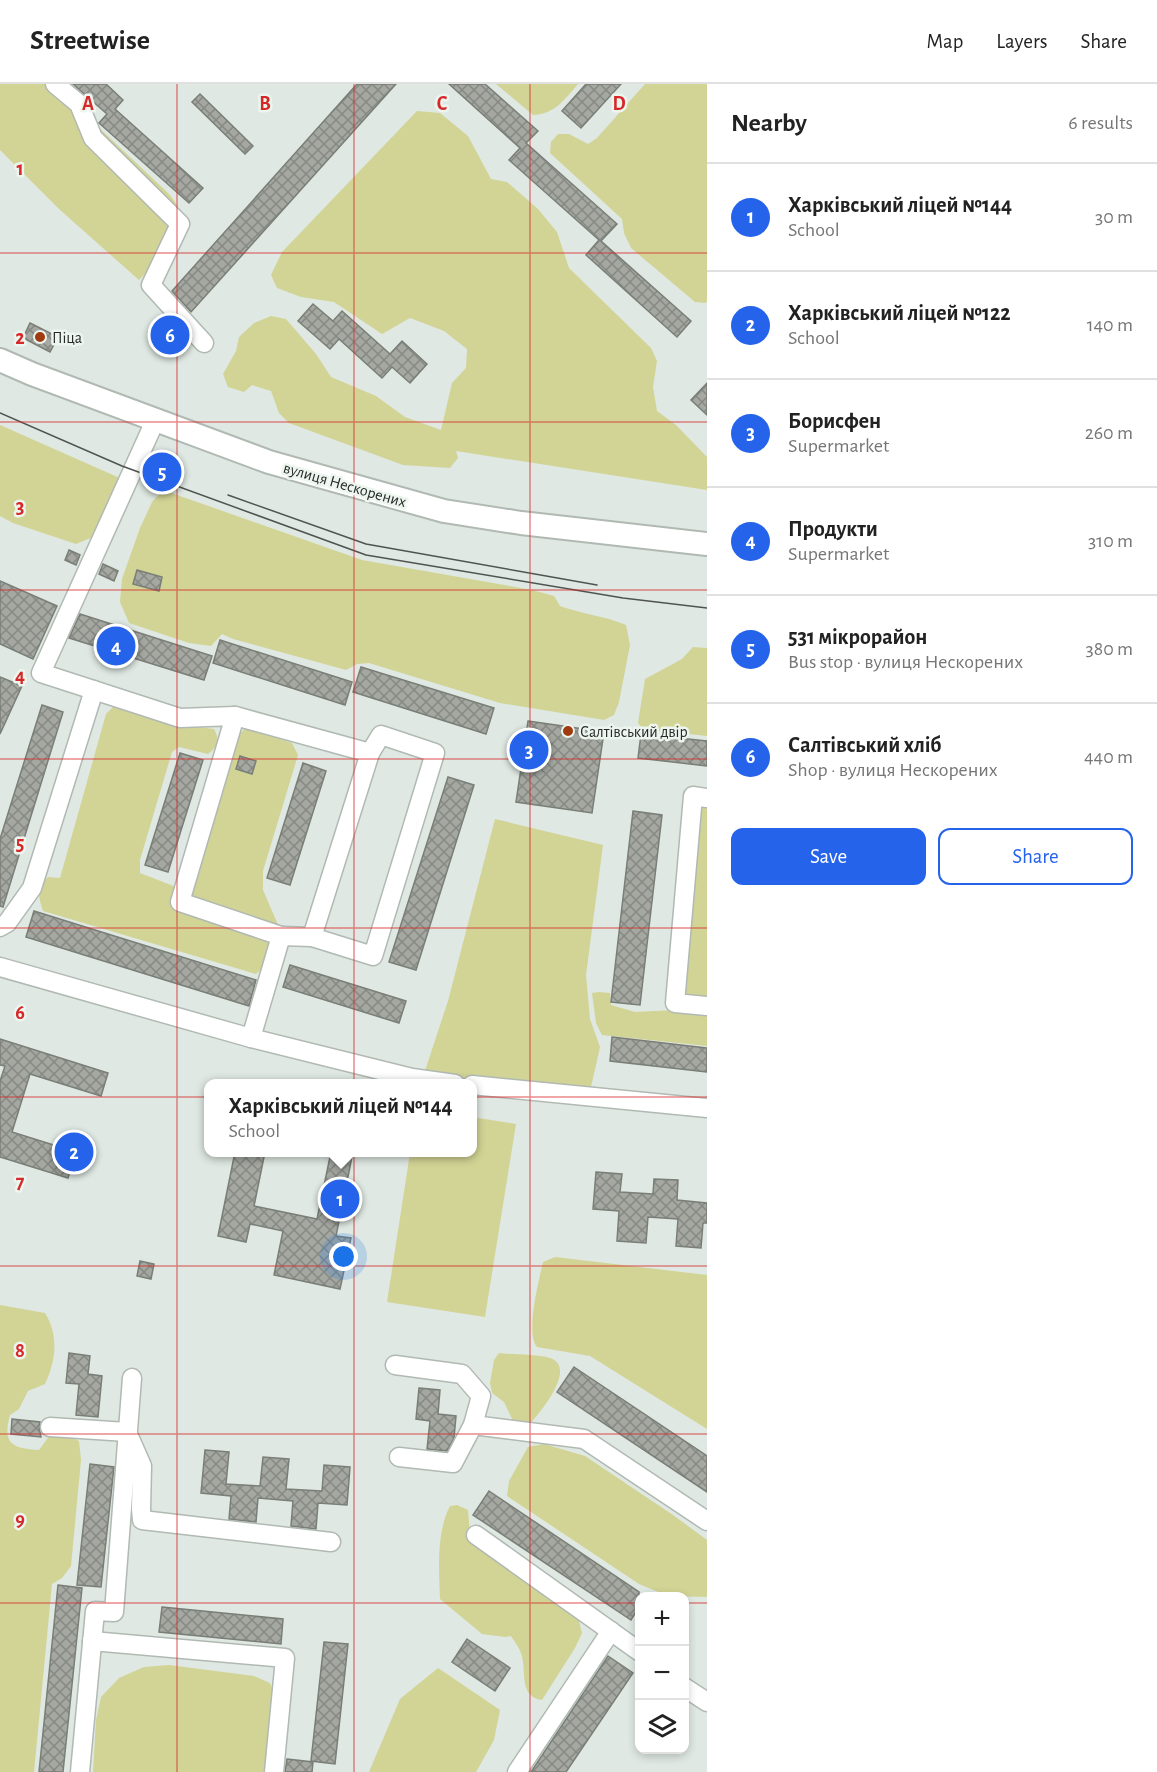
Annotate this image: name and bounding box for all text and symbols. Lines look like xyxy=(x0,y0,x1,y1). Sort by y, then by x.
text: Streetwise xyxy=(30,27,150,55)
text: Map xyxy=(927,31,963,52)
text: Layers xyxy=(996,31,1047,52)
text: Share xyxy=(1080,31,1127,52)
text: A xyxy=(82,94,94,114)
text: B xyxy=(259,94,271,114)
text: C xyxy=(437,94,448,114)
text: D xyxy=(612,94,626,114)
text: Nearby xyxy=(731,110,807,136)
text: 6 results xyxy=(1068,113,1133,133)
text: 1 xyxy=(16,159,24,179)
text: Харківський ліцей №144 xyxy=(788,194,1012,216)
text: 1 xyxy=(747,207,754,227)
text: 30 m xyxy=(1095,207,1133,227)
text: School xyxy=(788,220,840,240)
text: Харківський ліцей №122 xyxy=(788,302,1011,324)
pin: 6 xyxy=(150,312,190,358)
text: 2 xyxy=(746,315,755,335)
text: 140 m xyxy=(1087,315,1133,335)
text: 2 xyxy=(15,328,25,348)
text: School xyxy=(788,328,840,348)
marker: Піца xyxy=(33,330,47,344)
place label: Піца xyxy=(52,330,82,346)
text: Борисфен xyxy=(788,410,881,432)
text: 3 xyxy=(746,423,755,443)
text: 260 m xyxy=(1085,423,1133,443)
text: Supermarket xyxy=(788,436,889,456)
pin: 5 xyxy=(142,450,182,494)
street label: вулиця Нескорених xyxy=(281,460,408,511)
text: 3 xyxy=(16,497,24,517)
text: Продукти xyxy=(788,518,878,540)
text: 4 xyxy=(745,531,756,551)
text: 310 m xyxy=(1088,531,1133,551)
text: Supermarket xyxy=(788,544,889,564)
pin: 4 xyxy=(96,624,136,668)
text: 531 мікрорайон xyxy=(788,626,927,648)
text: 5 xyxy=(746,639,755,659)
text: 380 m xyxy=(1085,639,1133,659)
text: Bus stop · вулиця Нескорених xyxy=(788,652,1023,672)
text: 4 xyxy=(15,666,25,686)
marker: Салтівський двір xyxy=(561,724,575,738)
place label: Салтівський двір xyxy=(580,724,688,740)
pin: 3 xyxy=(510,728,548,772)
text: Салтівський хліб xyxy=(788,734,942,756)
text: 6 xyxy=(746,747,755,767)
text: 440 m xyxy=(1084,747,1133,767)
text: Shop · вулиця Нескорених xyxy=(788,760,998,780)
button: Save xyxy=(731,828,926,885)
button: Share xyxy=(938,828,1133,885)
text: 5 xyxy=(16,834,24,854)
text: 6 xyxy=(15,1003,25,1023)
popup xyxy=(204,1079,477,1157)
text: Харківський ліцей №144 xyxy=(228,1095,453,1117)
text: School xyxy=(228,1121,280,1141)
pin: 2 xyxy=(54,1130,94,1174)
text: 7 xyxy=(16,1172,25,1192)
pin: 1 xyxy=(320,1176,360,1222)
your location xyxy=(329,1242,358,1271)
text: 8 xyxy=(15,1341,25,1361)
text: 9 xyxy=(15,1510,25,1530)
map controls xyxy=(635,1592,689,1754)
button: + xyxy=(635,1592,689,1646)
button: − xyxy=(635,1646,689,1700)
button: layers xyxy=(635,1700,689,1754)

